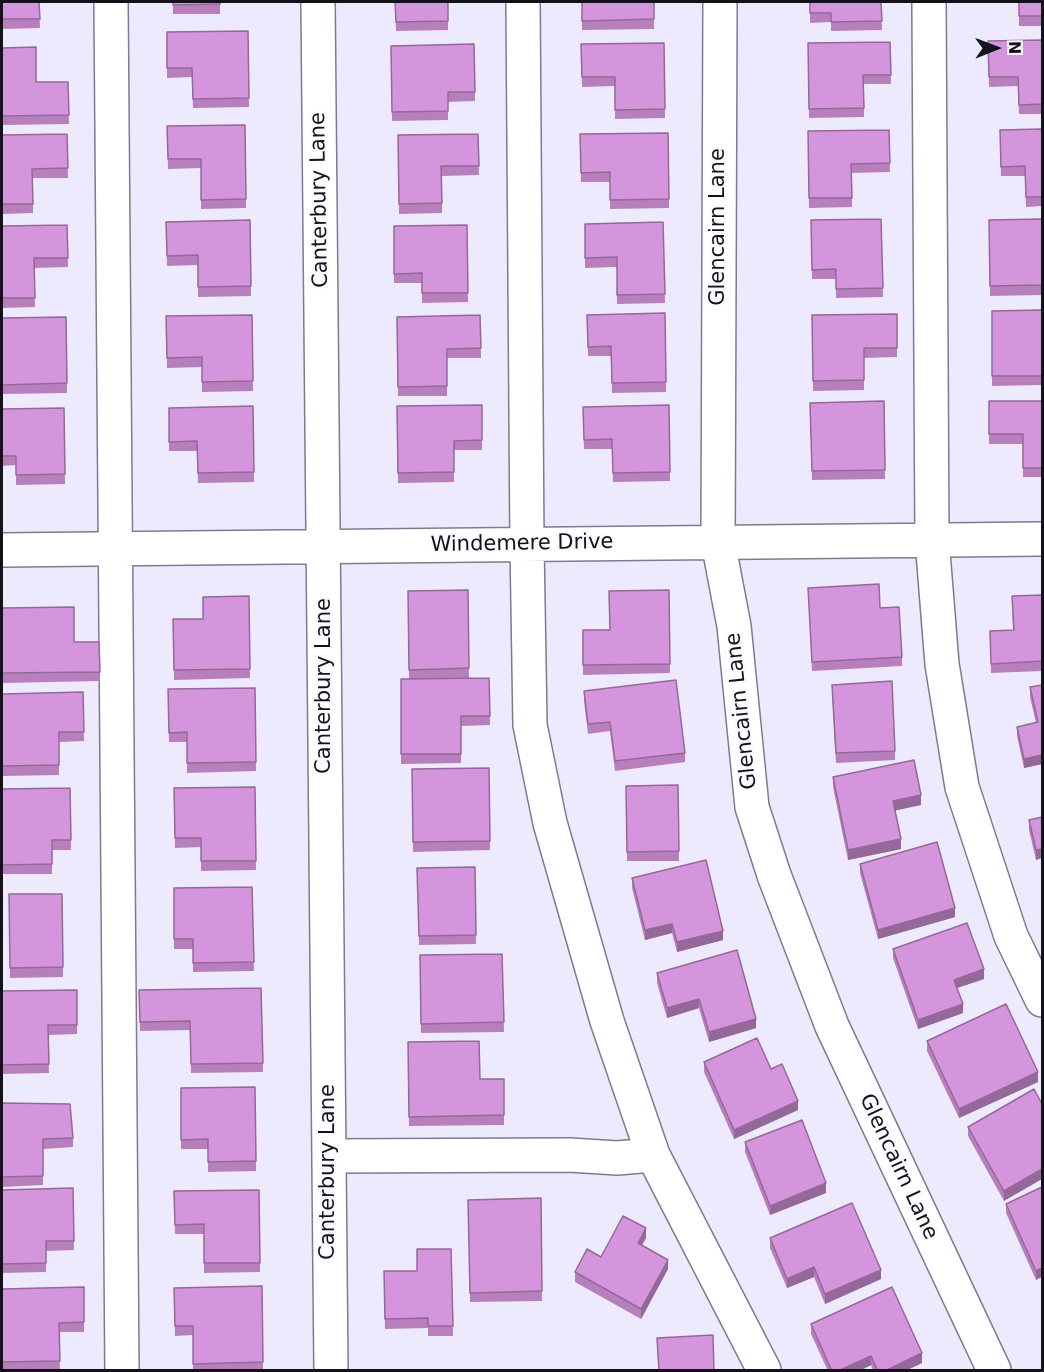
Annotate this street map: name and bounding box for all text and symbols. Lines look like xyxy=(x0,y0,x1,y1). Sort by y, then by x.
north arrow xyxy=(966,18,1026,78)
text: N xyxy=(1005,41,1024,55)
street label: Canterbury Lane xyxy=(306,112,334,288)
street label: Glencairn Lane xyxy=(706,148,732,306)
street label: Windemere Drive xyxy=(430,530,614,558)
street label: Canterbury Lane xyxy=(312,598,338,774)
street label: Glencairn Lane xyxy=(721,631,763,791)
street label: Canterbury Lane xyxy=(316,1084,342,1260)
street label: Glencairn Lane xyxy=(853,1090,943,1244)

